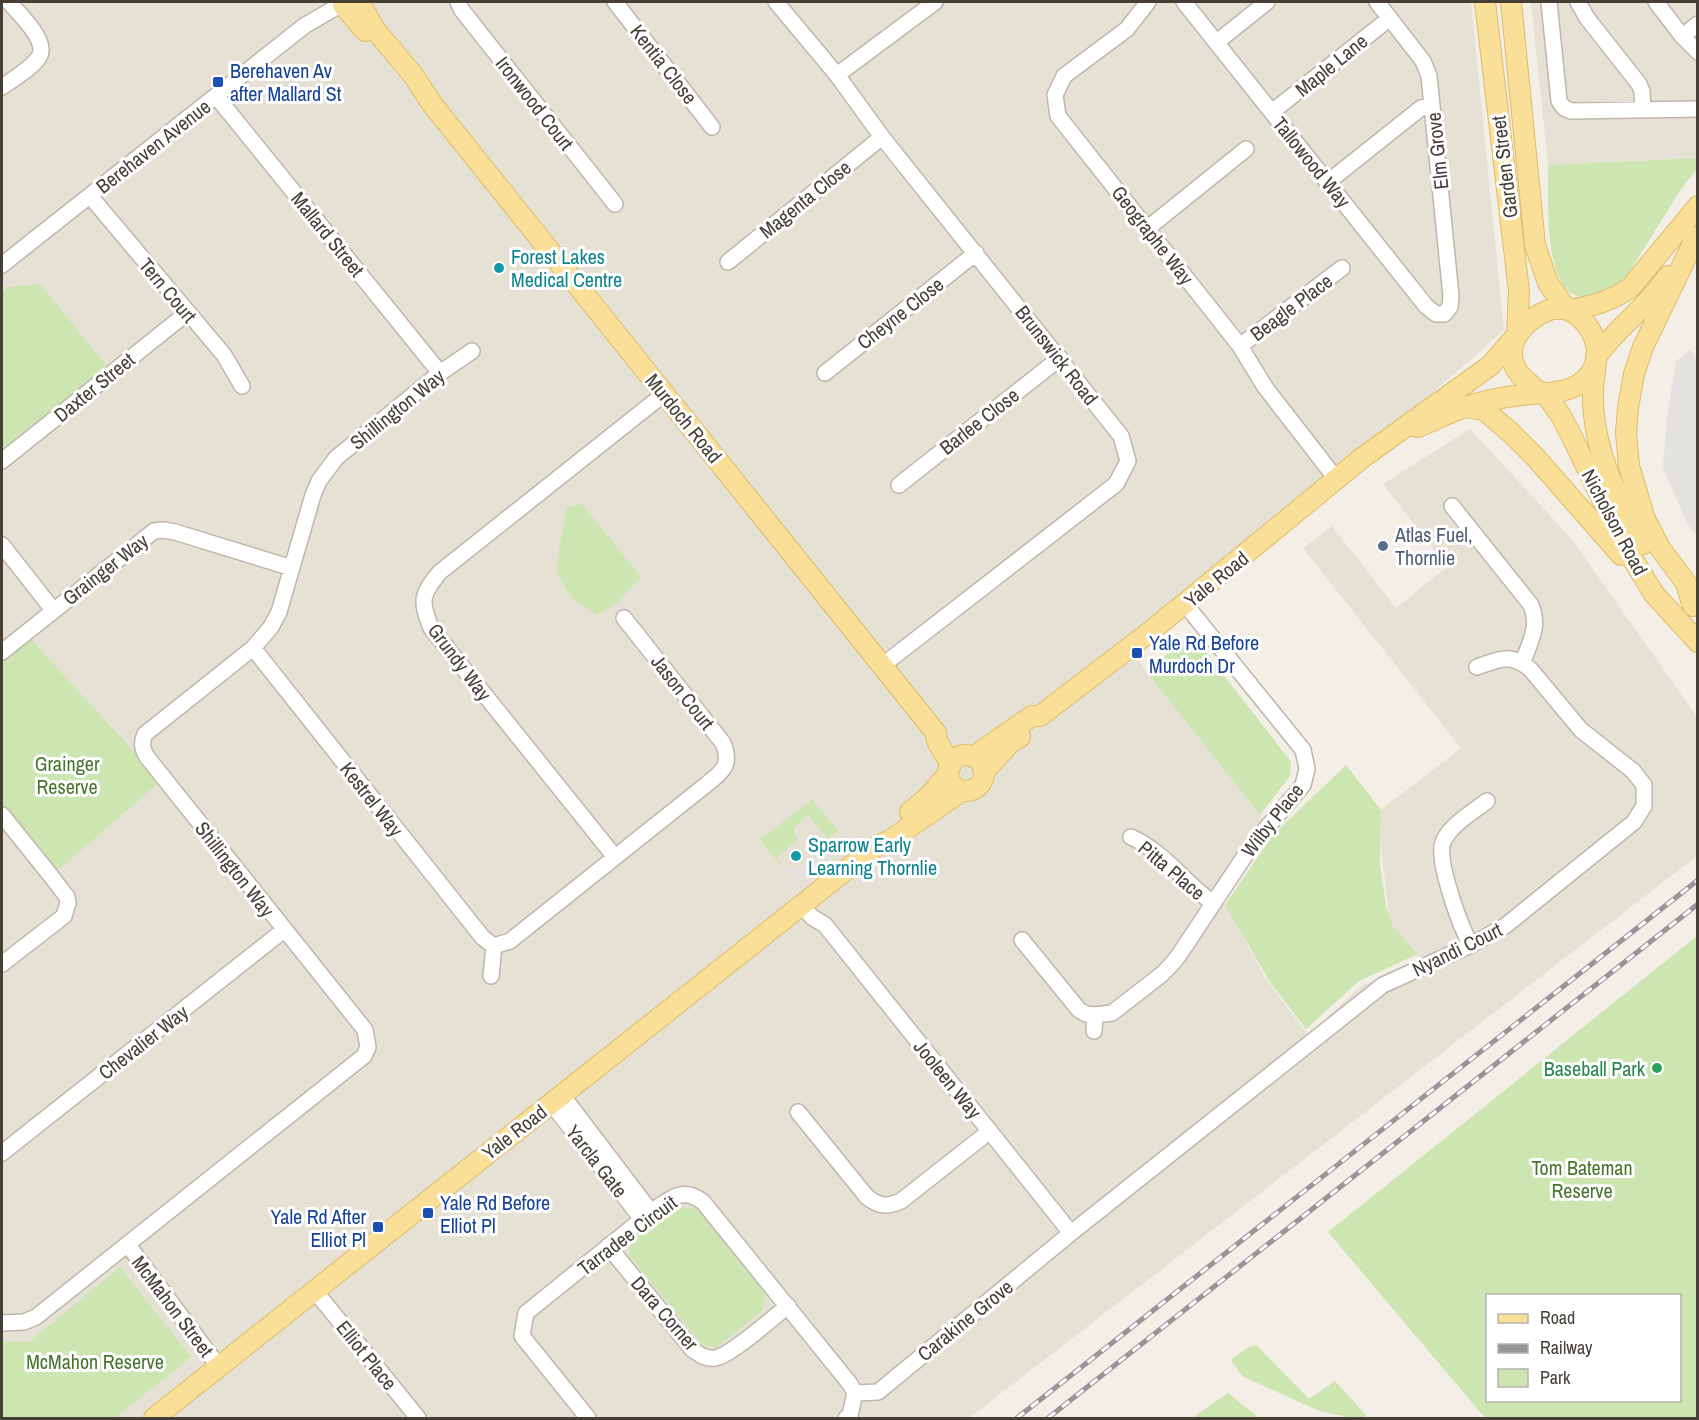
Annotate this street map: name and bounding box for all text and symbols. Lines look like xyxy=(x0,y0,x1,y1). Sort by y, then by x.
street label: Kentia Close xyxy=(624,19,704,109)
street label: Maple Lane xyxy=(1289,28,1373,102)
street label: Ironwood Court xyxy=(490,51,580,156)
place label: Berehaven Av after Mallard St xyxy=(230,57,342,107)
marker: Berehaven Av after Mallard St xyxy=(211,75,225,89)
street label: Berehaven Avenue xyxy=(90,93,216,199)
street label: Tallowood Way xyxy=(1267,111,1358,214)
street label: Elm Grove xyxy=(1420,111,1454,191)
street label: Garden Street xyxy=(1484,114,1524,220)
street label: Magenta Close xyxy=(754,154,856,244)
street label: Geographe Way xyxy=(1106,180,1201,291)
street label: Mallard Street xyxy=(285,186,371,282)
place label: Forest Lakes Medical Centre xyxy=(511,243,622,293)
street label: Tern Court xyxy=(133,252,203,328)
marker: Forest Lakes Medical Centre xyxy=(492,261,506,275)
street label: Beagle Place xyxy=(1244,267,1338,347)
street label: Cheyne Close xyxy=(851,271,949,355)
street label: Brunswick Road xyxy=(1010,300,1104,410)
street label: Daxter Street xyxy=(48,346,140,428)
street label: Shillington Way xyxy=(344,362,451,455)
street label: Murdoch Road xyxy=(640,368,728,468)
street label: Barlee Close xyxy=(934,381,1024,461)
street label: Nicholson Road xyxy=(1576,464,1654,580)
place label: Atlas Fuel, Thornlie xyxy=(1394,521,1472,571)
street label: Grainger Way xyxy=(57,527,154,611)
marker: Atlas Fuel, Thornlie xyxy=(1376,539,1390,553)
street label: Yale Road xyxy=(1178,545,1254,613)
street label: Grundy Way xyxy=(422,618,499,707)
place label: Yale Rd Before Murdoch Dr xyxy=(1149,629,1259,679)
marker: Yale Rd Before Murdoch Dr xyxy=(1130,646,1144,660)
street label: Jason Court xyxy=(645,649,721,735)
park label: Grainger Reserve xyxy=(35,750,100,800)
street label: Kestrel Way xyxy=(334,756,410,843)
street label: Wilby Place xyxy=(1235,778,1309,862)
street label: Shillington Way xyxy=(189,816,281,923)
place label: Sparrow Early Learning Thornlie xyxy=(808,831,937,881)
street label: Pitta Place xyxy=(1133,834,1211,906)
marker: Sparrow Early Learning Thornlie xyxy=(789,849,803,863)
street label: Nyandi Court xyxy=(1408,915,1507,982)
street label: Chevalier Way xyxy=(93,998,194,1086)
street label: Jooleen Way xyxy=(908,1034,989,1125)
place label: Baseball Park xyxy=(1544,1055,1646,1082)
marker: Baseball Park xyxy=(1650,1061,1664,1075)
street label: Yale Road xyxy=(476,1098,552,1166)
street label: Yarcla Gate xyxy=(560,1119,634,1203)
park label: Tom Bateman Reserve xyxy=(1531,1154,1633,1204)
street label: Tarradee Circuit xyxy=(572,1188,683,1281)
place label: Yale Rd Before Elliot Pl xyxy=(440,1189,550,1239)
place label: Yale Rd After Elliot Pl xyxy=(271,1203,367,1253)
marker: Yale Rd Before Elliot Pl xyxy=(421,1206,435,1220)
marker: Yale Rd After Elliot Pl xyxy=(371,1220,385,1234)
street label: McMahon Street xyxy=(126,1250,220,1363)
street label: Dara Corner xyxy=(625,1270,705,1356)
street label: Carakine Grove xyxy=(912,1273,1018,1367)
legend xyxy=(1486,1294,1681,1402)
text: Road xyxy=(1540,1305,1575,1330)
street label: Elliot Place xyxy=(331,1315,403,1395)
text: Railway xyxy=(1540,1335,1593,1360)
park label: McMahon Reserve xyxy=(26,1348,164,1375)
text: Park xyxy=(1540,1365,1571,1390)

